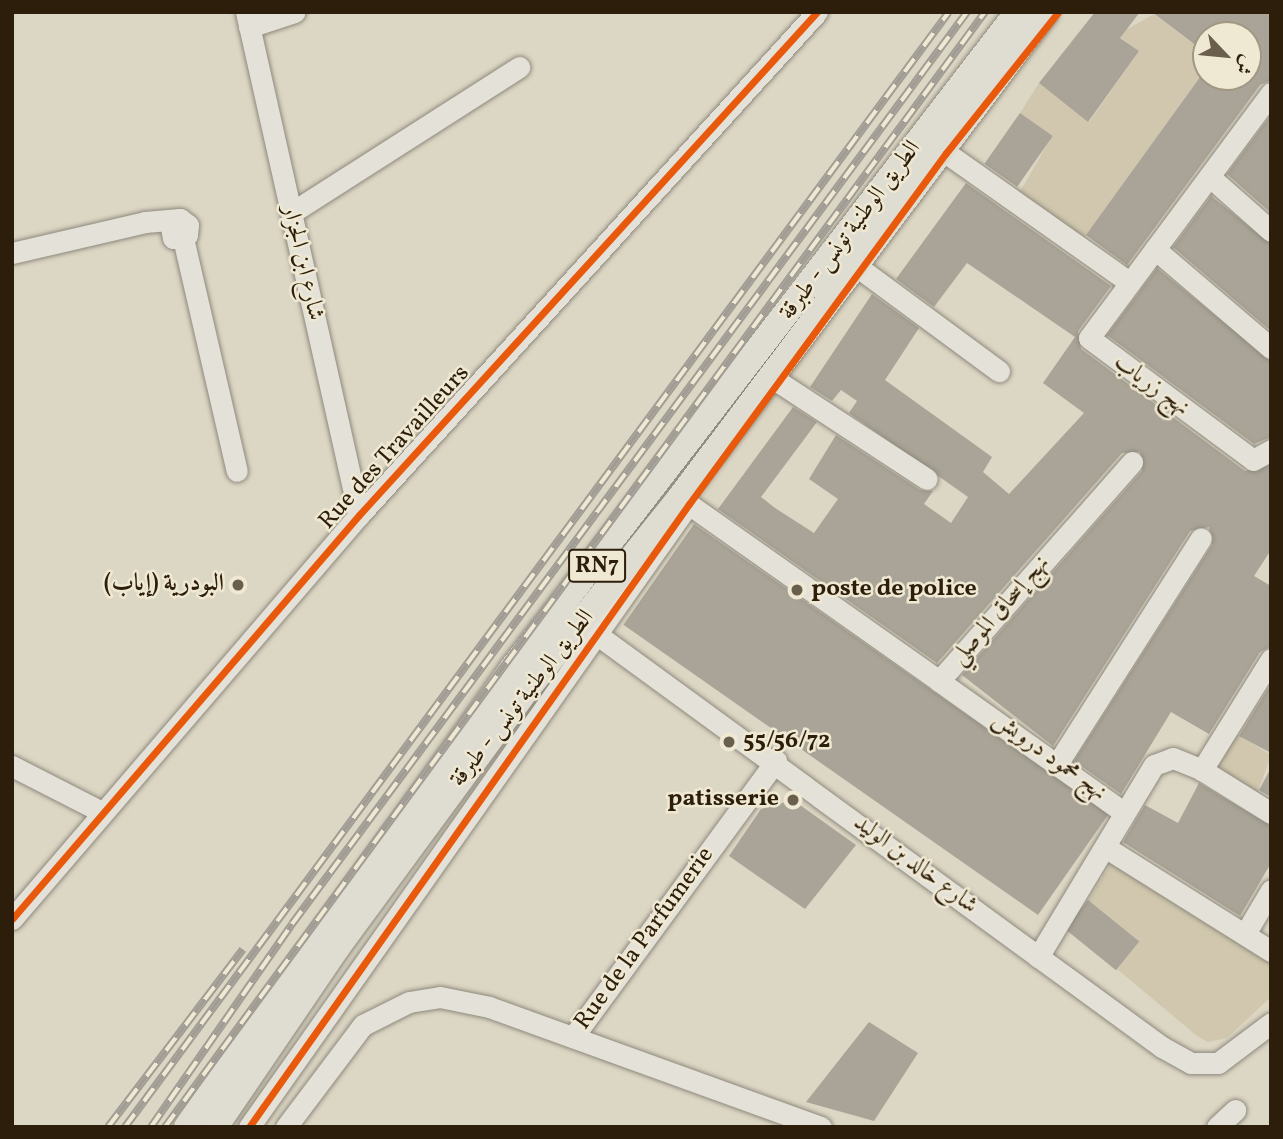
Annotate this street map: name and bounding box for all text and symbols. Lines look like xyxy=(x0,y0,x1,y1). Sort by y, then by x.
north arrow xyxy=(1192,21,1262,91)
text: ش xyxy=(1228,50,1260,78)
street label: الطريق الوطنية تونس - طبرقة xyxy=(774,135,928,327)
street label: شارع ابن الجزار xyxy=(275,202,329,324)
street label: نهج زرياب xyxy=(1107,349,1195,423)
street label: Rue des Travailleurs xyxy=(313,360,477,536)
road number: RN7 xyxy=(567,546,627,586)
street label: نهج إسحاق الموصلي xyxy=(945,550,1057,672)
place label: البودرية (إياب) xyxy=(104,571,224,599)
place label: poste de police xyxy=(811,576,977,604)
marker: البودرية (إياب) xyxy=(230,577,246,593)
marker: poste de police xyxy=(789,582,805,598)
street label: الطريق الوطنية تونس - طبرقة xyxy=(444,604,602,794)
street label: نهج محمود درويش xyxy=(986,706,1112,808)
place label: 55/56/72 xyxy=(743,728,830,756)
marker: 55/56/72 xyxy=(721,734,737,750)
place label: patisserie xyxy=(667,786,779,814)
marker: patisserie xyxy=(785,792,801,808)
street label: شارع خالد بن الوليد xyxy=(847,809,983,921)
street label: Rue de la Parfumerie xyxy=(569,842,721,1036)

